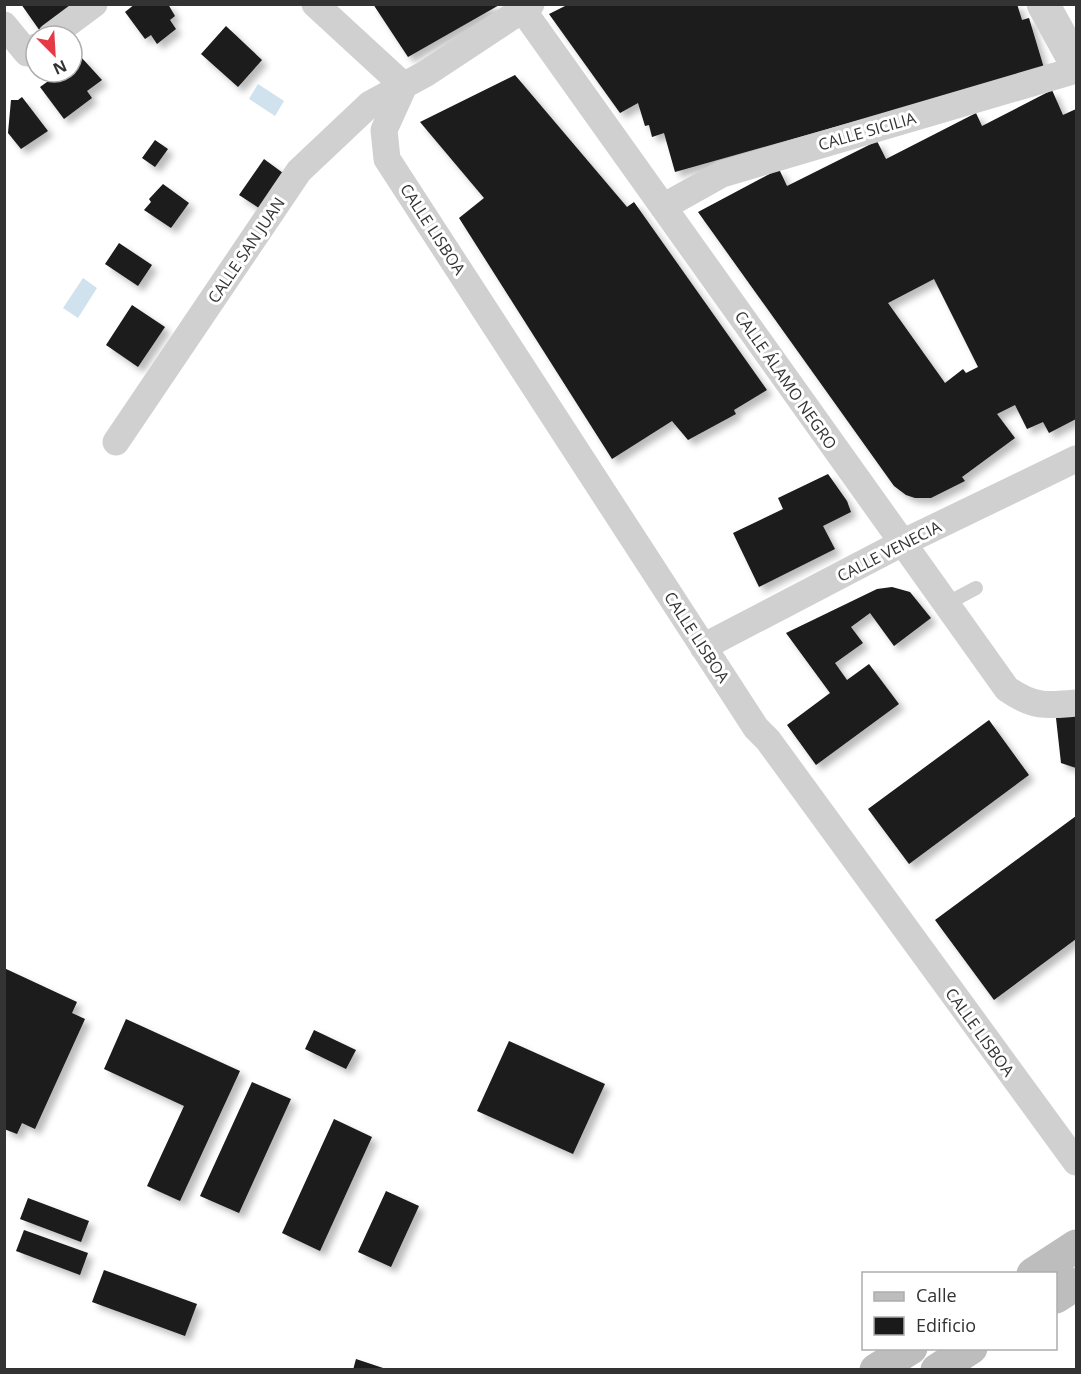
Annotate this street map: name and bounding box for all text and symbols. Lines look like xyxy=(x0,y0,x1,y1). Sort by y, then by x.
north arrow xyxy=(24,24,84,84)
text: N xyxy=(50,55,71,80)
street label: CALLE SICILIA xyxy=(816,106,919,155)
street label: CALLE LISBOA xyxy=(395,179,471,280)
street label: CALLE SAN JUAN xyxy=(202,193,290,307)
street label: CALLE ÁLAMO NEGRO xyxy=(730,306,842,454)
street label: CALLE VENECIA xyxy=(833,515,946,587)
street label: CALLE LISBOA xyxy=(659,587,735,688)
street label: CALLE LISBOA xyxy=(940,983,1020,1081)
legend xyxy=(862,1272,1057,1350)
text: Calle xyxy=(916,1283,957,1307)
text: Edificio xyxy=(916,1313,976,1337)

